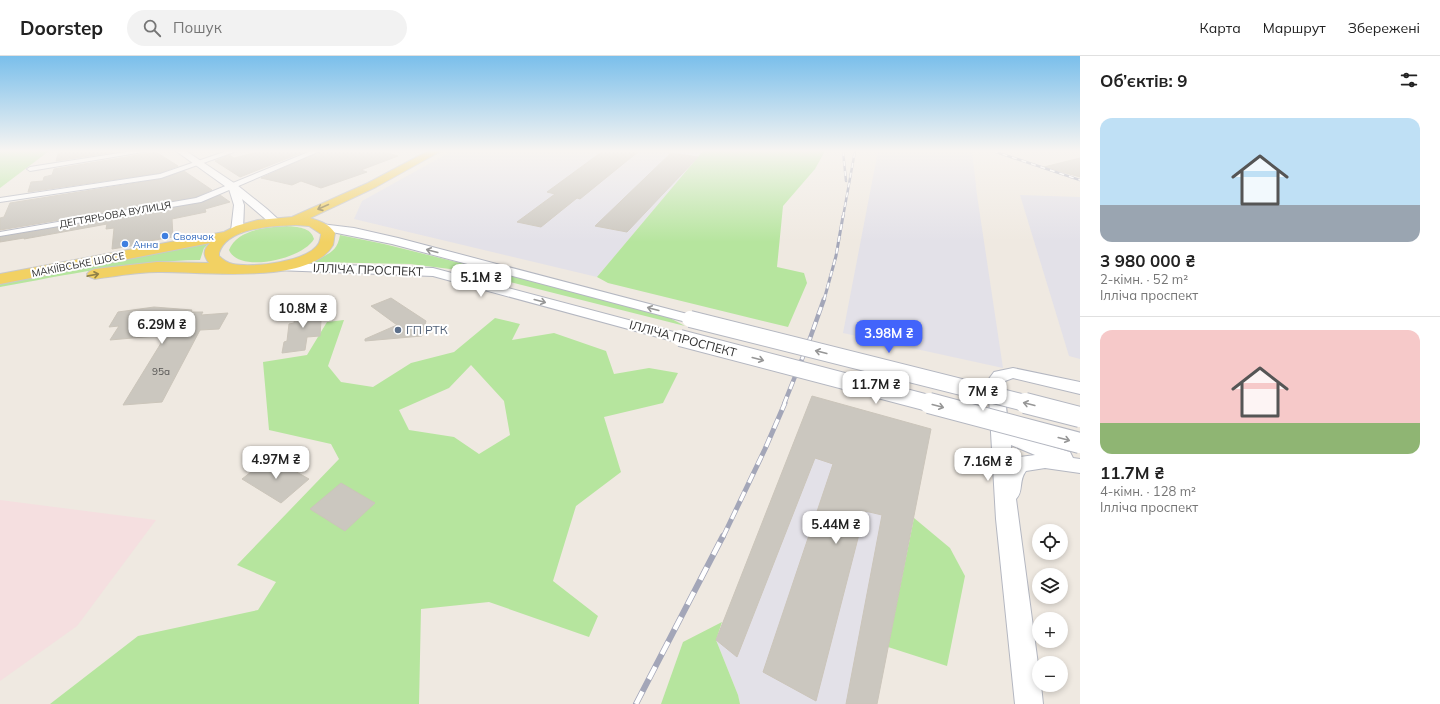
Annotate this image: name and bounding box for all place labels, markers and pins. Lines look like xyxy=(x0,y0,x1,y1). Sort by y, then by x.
place label: Своячок xyxy=(173,230,214,243)
marker: Своячок xyxy=(160,231,170,241)
place label: Анна xyxy=(133,238,158,251)
marker: Анна xyxy=(120,239,130,249)
pin: 5.1M ₴ xyxy=(448,264,514,298)
pin: 10.8M ₴ xyxy=(266,295,340,329)
pin: 6.29M ₴ xyxy=(125,311,199,345)
pin: 3.98M ₴ xyxy=(852,320,926,354)
place label: ГП РТК xyxy=(406,322,448,337)
marker: ГП РТК xyxy=(393,325,403,335)
pin: 11.7M ₴ xyxy=(839,371,913,405)
pin: 7M ₴ xyxy=(959,378,1007,412)
pin: 4.97M ₴ xyxy=(239,446,313,480)
pin: 7.16M ₴ xyxy=(951,448,1025,482)
pin: 5.44M ₴ xyxy=(799,511,873,545)

